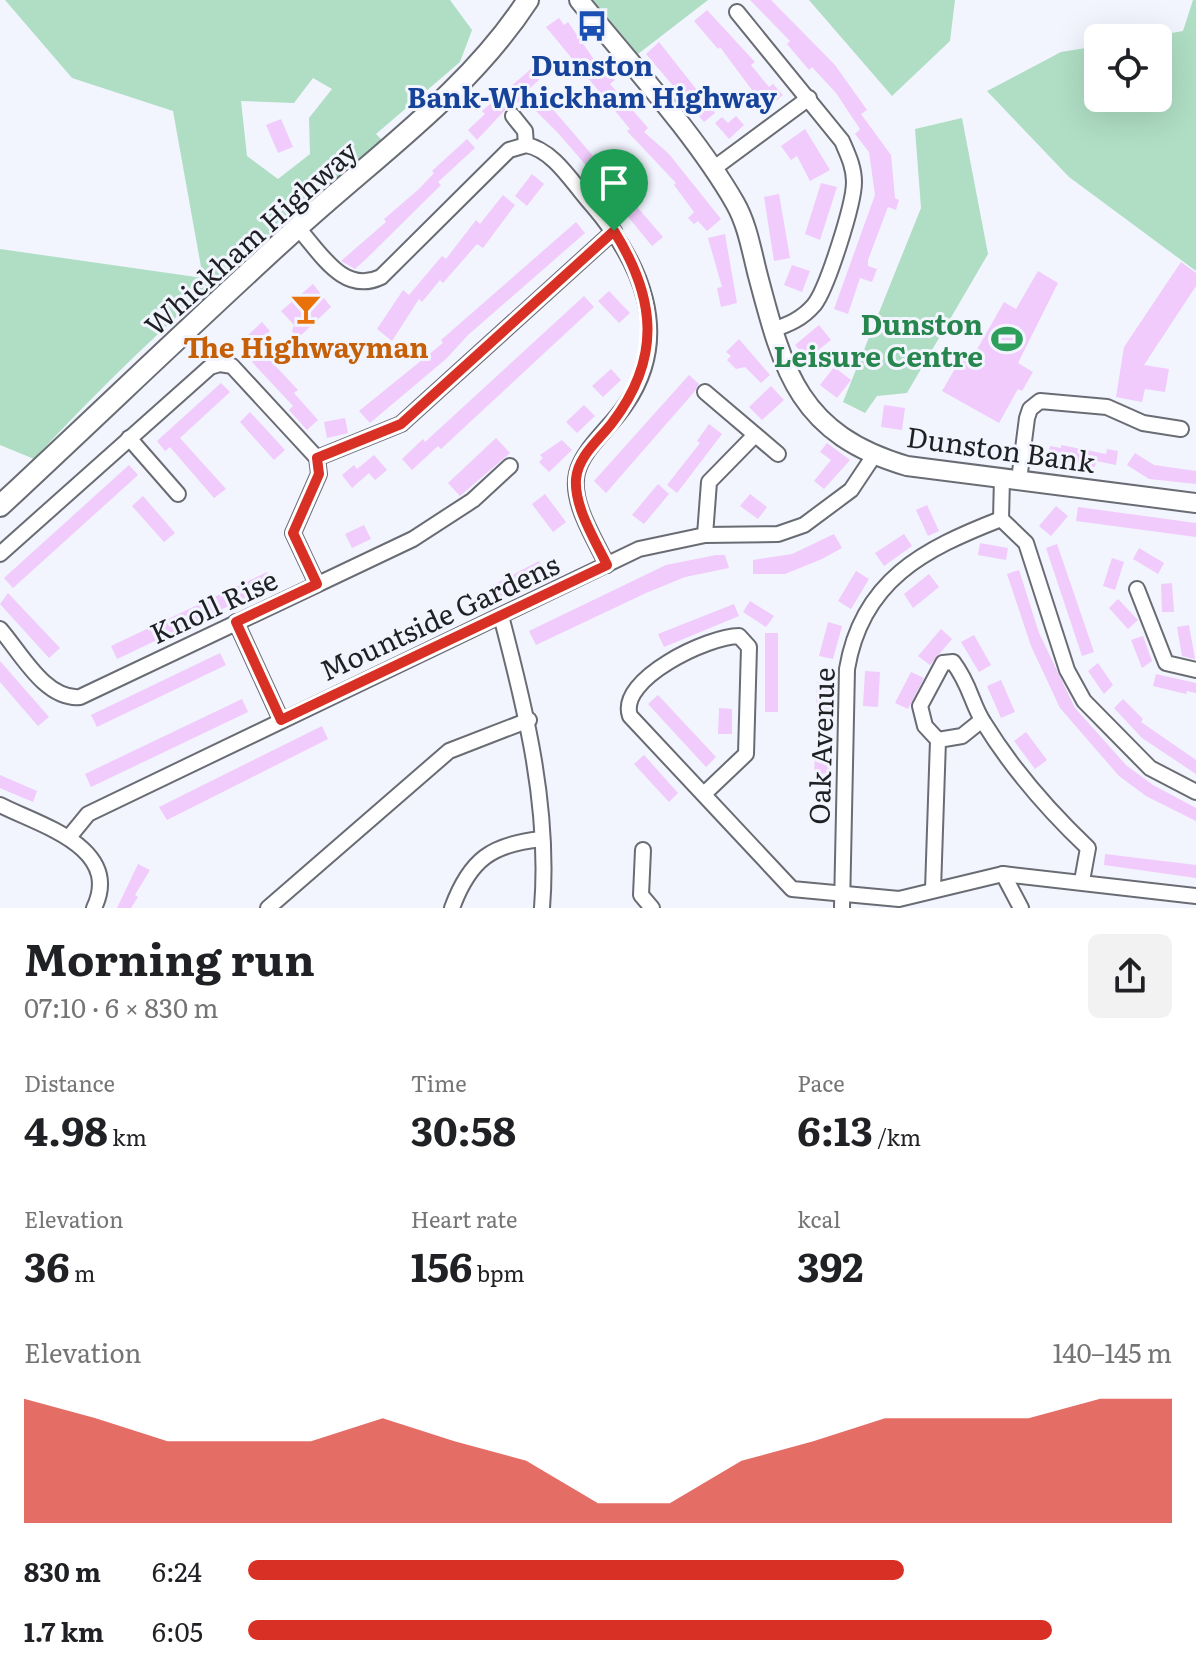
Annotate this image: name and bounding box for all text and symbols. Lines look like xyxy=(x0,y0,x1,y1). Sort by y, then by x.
bus stop icon: Dunston Bank-Whickham Highway xyxy=(575,9,609,43)
map controls xyxy=(1084,24,1172,112)
button: locate xyxy=(1084,24,1172,112)
place label: Dunston Bank-Whickham Highway xyxy=(407,43,778,117)
street label: Whickham Highway xyxy=(134,129,367,344)
pin xyxy=(580,149,648,231)
icon: arrive xyxy=(592,161,636,205)
bar icon: The Highwayman xyxy=(289,292,323,326)
place label: Dunston Leisure Centre xyxy=(773,302,983,376)
sports icon: Dunston Leisure Centre xyxy=(990,322,1024,356)
place label: The Highwayman xyxy=(183,325,429,367)
street label: Dunston Bank xyxy=(904,414,1099,482)
street label: Mountside Gardens xyxy=(312,542,566,690)
street label: Knoll Rise xyxy=(142,557,284,653)
street label: Oak Avenue xyxy=(796,667,844,825)
text: Morning run xyxy=(24,924,315,990)
button: share xyxy=(1088,934,1172,1018)
text: 07:10 · 6 × 830 m xyxy=(24,987,218,1026)
text: Distance xyxy=(24,1066,115,1099)
text: Time xyxy=(411,1066,467,1099)
text: Pace xyxy=(797,1066,845,1099)
text: 4.98 xyxy=(24,1099,108,1158)
text: 30:58 xyxy=(411,1099,516,1158)
text: 6:13 xyxy=(797,1099,873,1158)
text: km xyxy=(108,1120,147,1153)
text: /km xyxy=(873,1120,921,1153)
text: Elevation xyxy=(24,1202,123,1235)
text: Heart rate xyxy=(411,1202,517,1235)
text: kcal xyxy=(797,1202,841,1235)
text: 36 xyxy=(24,1235,70,1294)
text: 156 xyxy=(411,1235,472,1294)
text: 392 xyxy=(797,1235,863,1294)
text: m xyxy=(70,1256,95,1289)
text: bpm xyxy=(472,1256,525,1289)
text: Elevation xyxy=(24,1332,142,1371)
text: 140–145 m xyxy=(1053,1332,1172,1371)
text: 830 m xyxy=(24,1551,101,1590)
text: 6:24 xyxy=(152,1551,202,1590)
text: 1.7 km xyxy=(24,1611,104,1650)
text: 6:05 xyxy=(152,1611,203,1650)

